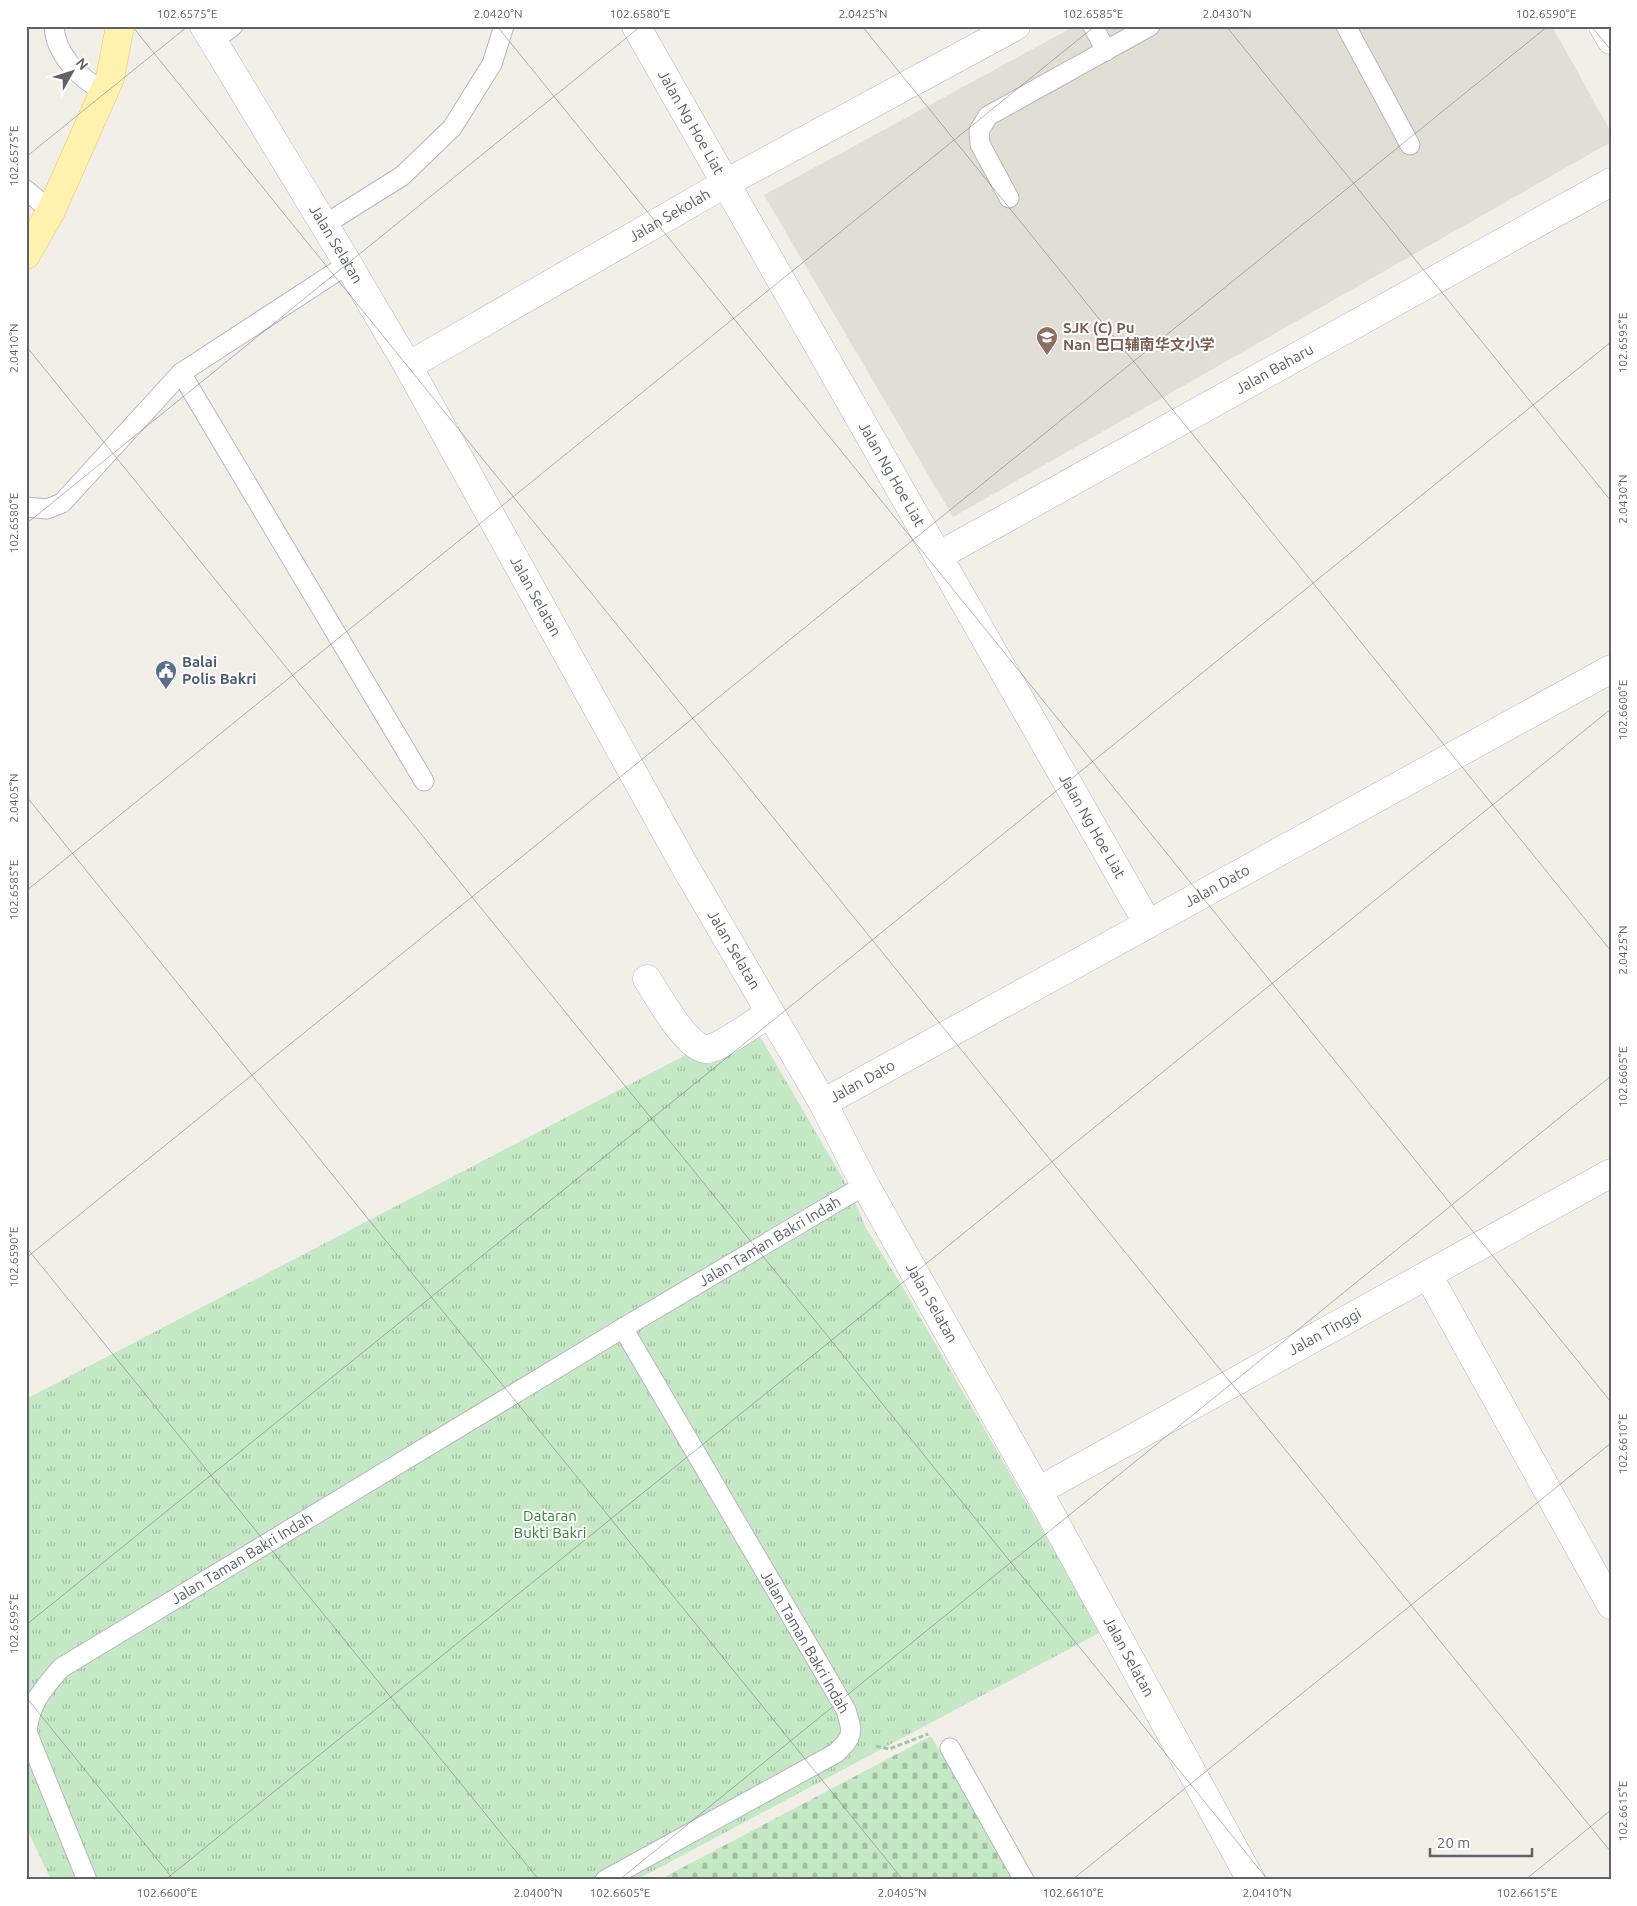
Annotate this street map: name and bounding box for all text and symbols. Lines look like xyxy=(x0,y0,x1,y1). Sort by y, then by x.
text: 102.6575°E xyxy=(157,7,218,20)
text: 2.0420°N xyxy=(473,7,523,20)
text: 102.6580°E xyxy=(610,7,671,20)
text: 2.0425°N xyxy=(838,7,888,20)
text: 102.6585°E xyxy=(1063,7,1124,20)
text: 2.0430°N xyxy=(1202,7,1252,20)
text: 102.6590°E xyxy=(1516,7,1577,20)
north arrow xyxy=(48,48,98,98)
text: N xyxy=(73,55,92,73)
street label: Jalan Ng Hoe Liat xyxy=(655,67,728,178)
text: 102.6575°E xyxy=(7,125,20,186)
street label: Jalan Sekolah xyxy=(626,185,713,245)
street label: Jalan Selatan xyxy=(306,202,367,286)
text: 102.6595°E xyxy=(1616,312,1629,373)
place label: SJK (C) Pu Nan 巴口辅南华文小学 xyxy=(1063,319,1215,353)
text: 2.0410°N xyxy=(7,323,20,373)
school or university icon: SJK (C) Pu Nan 巴口辅南华文小学 xyxy=(1035,325,1059,356)
street label: Jalan Baharu xyxy=(1232,340,1316,397)
street label: Jalan Ng Hoe Liat xyxy=(856,419,929,529)
text: 2.0430°N xyxy=(1616,474,1629,524)
text: 102.6580°E xyxy=(7,492,20,553)
street label: Jalan Selatan xyxy=(507,553,565,639)
place label: Balai Polis Bakri xyxy=(182,653,257,687)
public building icon: Balai Polis Bakri xyxy=(154,659,178,690)
text: 102.6600°E xyxy=(1616,679,1629,740)
street label: Jalan Ng Hoe Liat xyxy=(1056,771,1129,881)
text: 2.0405°N xyxy=(7,773,20,823)
text: 102.6585°E xyxy=(7,859,20,920)
street label: Jalan Dato xyxy=(1181,861,1252,910)
street label: Jalan Selatan xyxy=(704,907,764,992)
text: 2.0425°N xyxy=(1616,925,1629,975)
text: 102.6605°E xyxy=(1616,1046,1629,1107)
street label: Jalan Dato xyxy=(827,1056,898,1106)
street label: Jalan Taman Bakri Indah xyxy=(695,1192,843,1289)
text: 102.6590°E xyxy=(7,1226,20,1287)
street label: Jalan Selatan xyxy=(903,1260,961,1346)
street label: Jalan Tinggi xyxy=(1285,1304,1364,1358)
text: 102.6610°E xyxy=(1616,1413,1629,1474)
park label: Dataran Bukti Bakri xyxy=(514,1507,586,1541)
street label: Jalan Taman Bakri Indah xyxy=(168,1509,315,1607)
street label: Jalan Taman Bakri Indah xyxy=(758,1567,853,1716)
text: 102.6595°E xyxy=(7,1593,20,1654)
street label: Jalan Selatan xyxy=(1100,1613,1158,1700)
text: 102.6615°E xyxy=(1616,1780,1629,1841)
scale bar xyxy=(1430,1826,1532,1858)
text: 20 m xyxy=(1437,1834,1470,1851)
text: 102.6600°E xyxy=(137,1886,198,1899)
text: 2.0400°N xyxy=(513,1886,563,1899)
text: 102.6605°E xyxy=(590,1886,651,1899)
text: 2.0405°N xyxy=(877,1886,927,1899)
text: 102.6610°E xyxy=(1043,1886,1104,1899)
text: 2.0410°N xyxy=(1242,1886,1292,1899)
text: 102.6615°E xyxy=(1497,1886,1558,1899)

